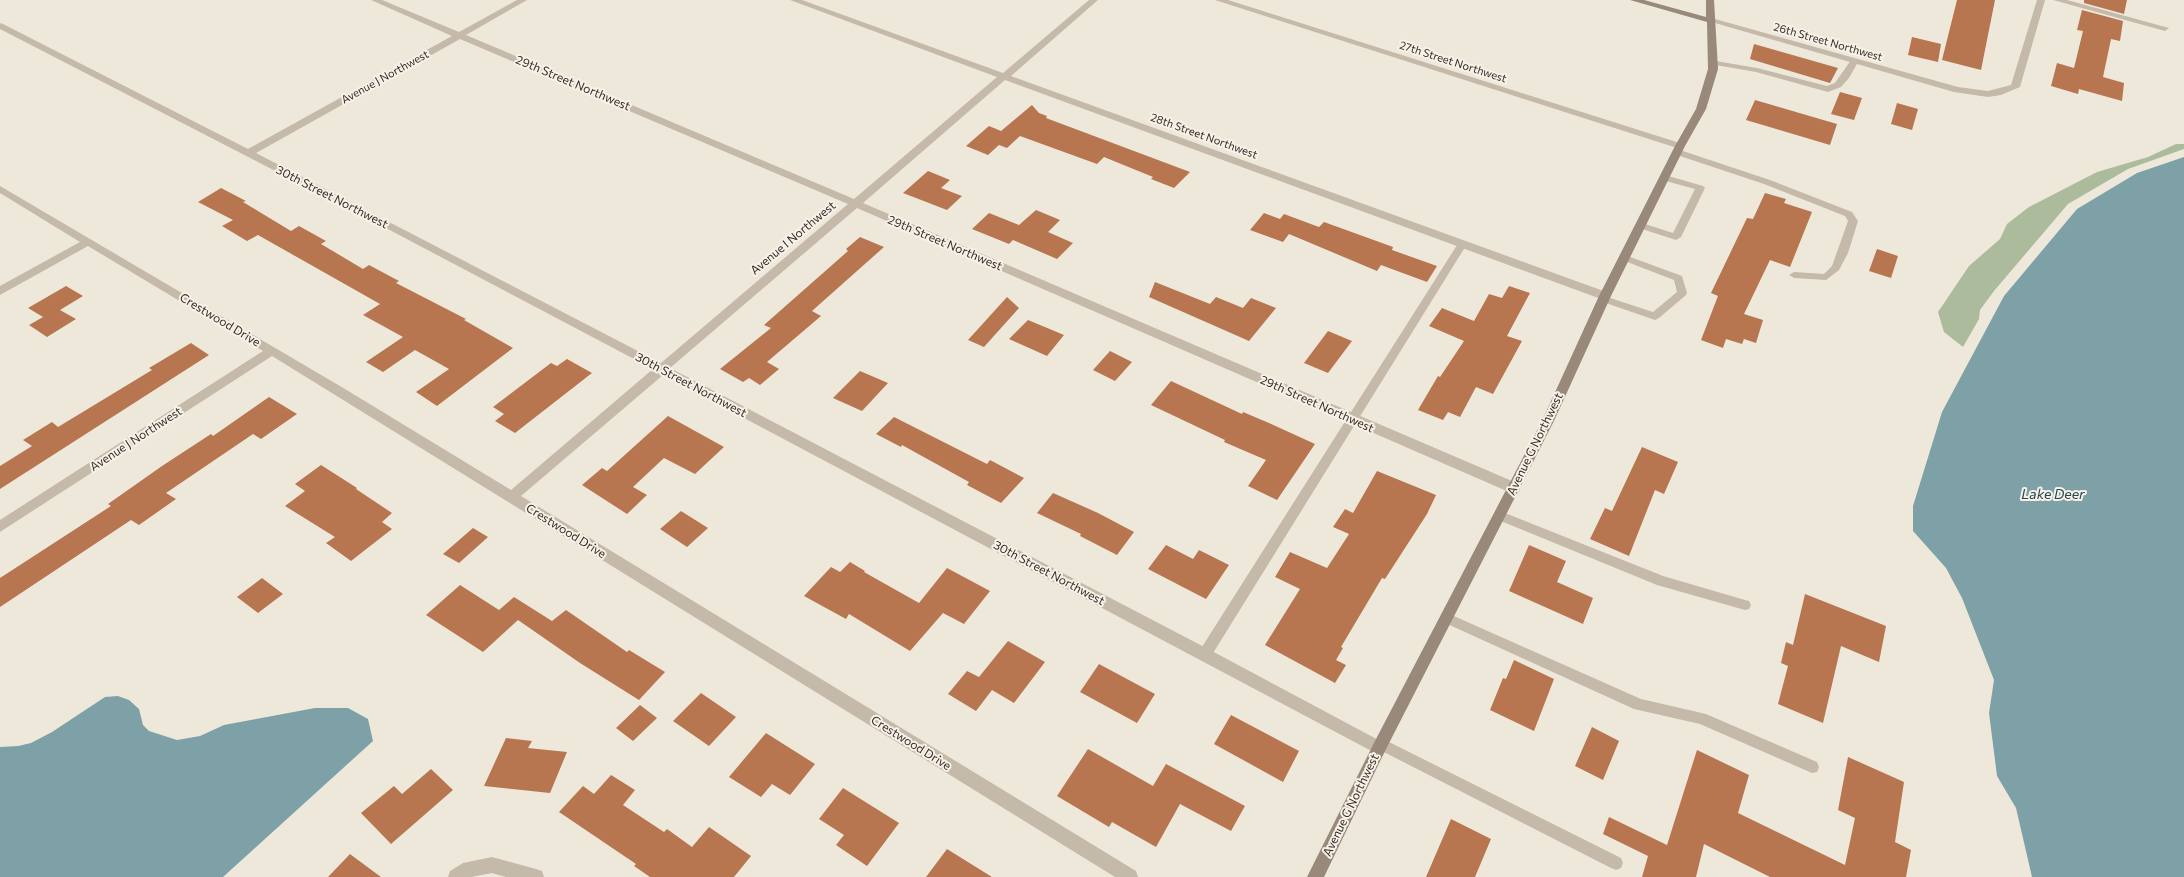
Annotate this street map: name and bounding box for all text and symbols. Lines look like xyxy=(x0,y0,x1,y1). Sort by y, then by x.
street label: 26th Street Northwest xyxy=(1772,20,1884,64)
street label: 27th Street Northwest xyxy=(1398,38,1508,86)
street label: Avenue J Northwest xyxy=(339,47,431,107)
street label: 29th Street Northwest xyxy=(514,52,632,114)
street label: 28th Street Northwest xyxy=(1149,111,1259,161)
street label: 30th Street Northwest xyxy=(274,162,390,232)
street label: Avenue I Northwest xyxy=(748,198,838,278)
street label: 29th Street Northwest xyxy=(886,212,1004,274)
street label: Crestwood Drive xyxy=(177,290,263,350)
street label: 30th Street Northwest xyxy=(633,350,749,420)
street label: 29th Street Northwest xyxy=(1258,372,1376,436)
street label: Avenue G Northwest xyxy=(1504,390,1566,498)
street label: Avenue J Northwest xyxy=(87,404,185,474)
water label: Lake Deer xyxy=(2021,486,2085,502)
street label: Crestwood Drive xyxy=(523,501,609,561)
street label: 30th Street Northwest xyxy=(991,538,1107,608)
street label: Crestwood Drive xyxy=(868,713,954,773)
street label: Avenue G Northwest xyxy=(1320,751,1382,859)

